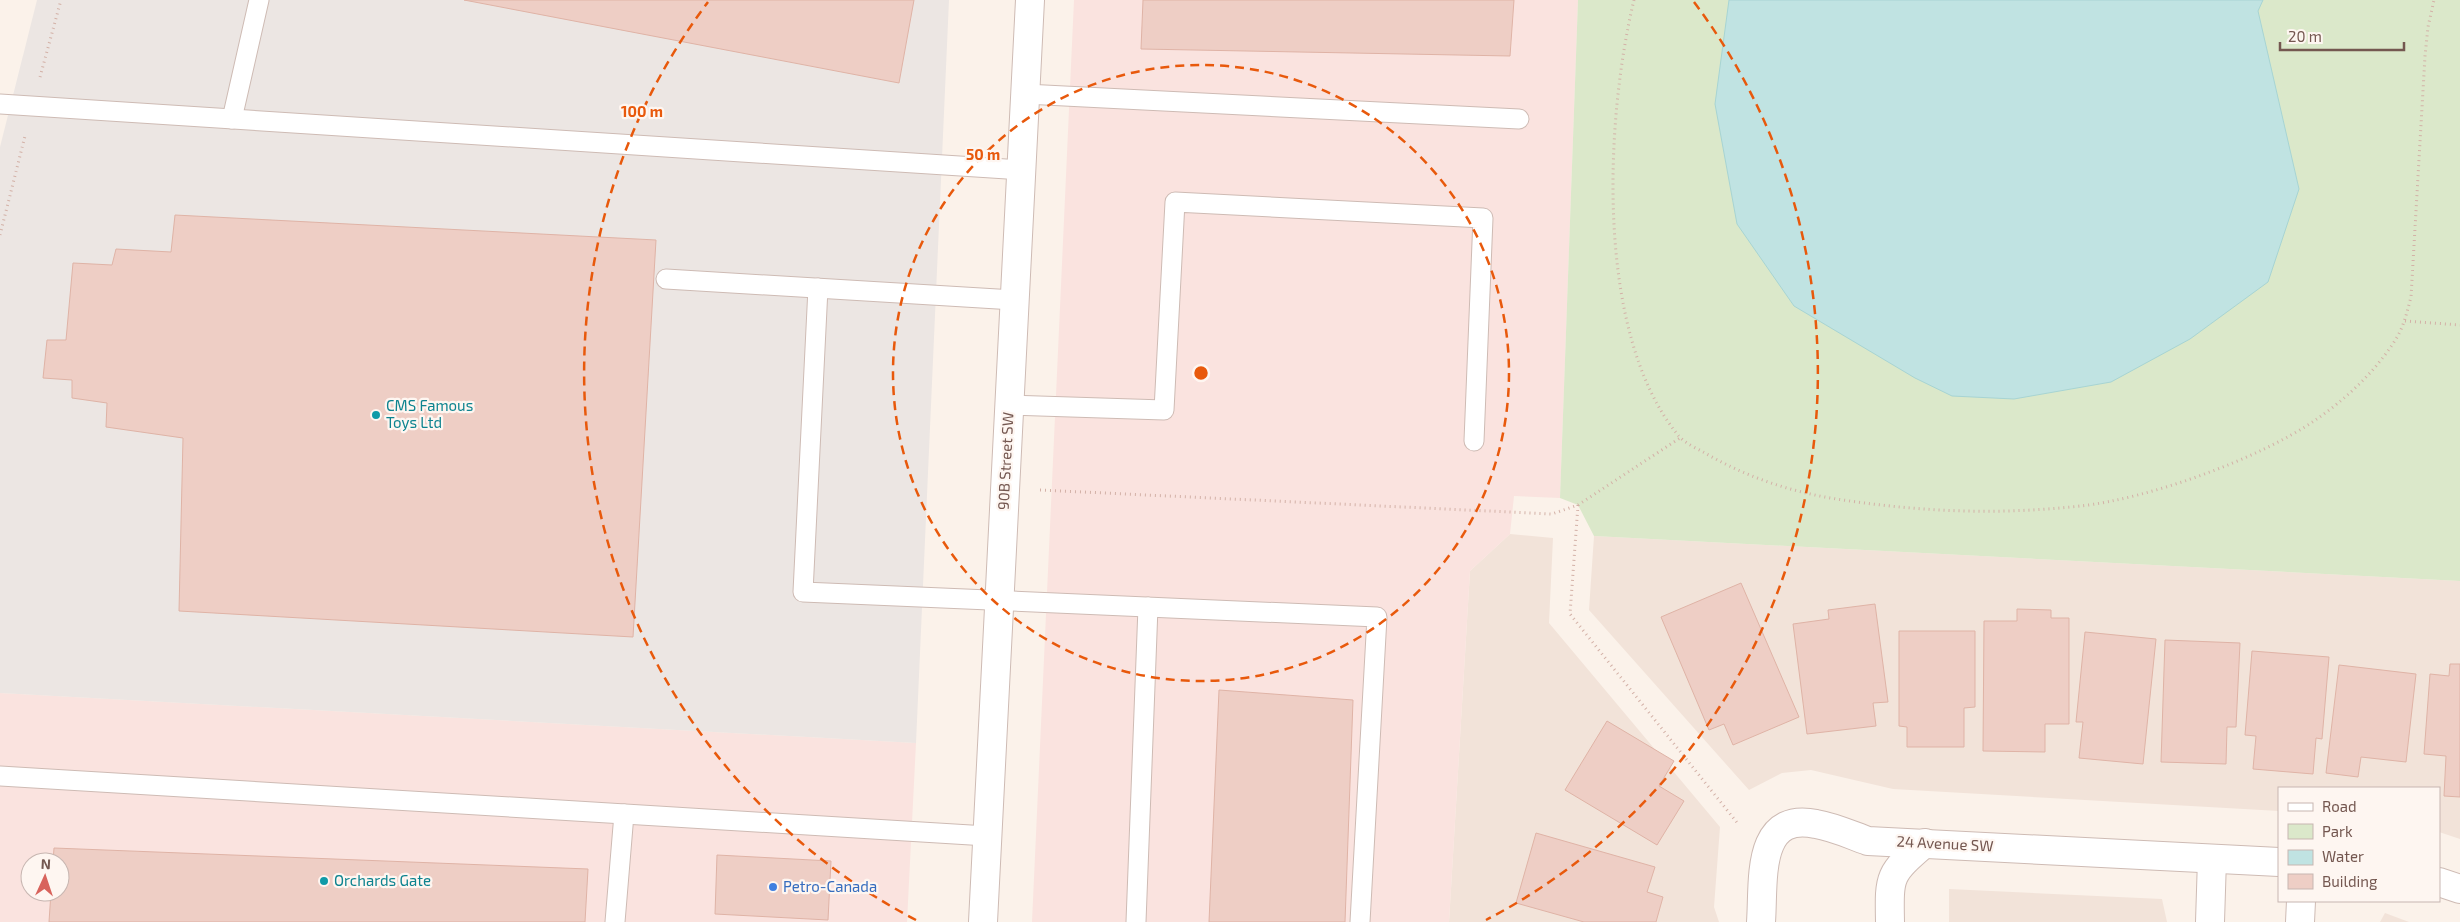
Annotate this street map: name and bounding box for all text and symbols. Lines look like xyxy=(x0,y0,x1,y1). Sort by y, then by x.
scale bar xyxy=(2280,20,2404,52)
text: 20 m xyxy=(2288,27,2322,45)
text: 100 m xyxy=(621,102,663,120)
text: 50 m xyxy=(966,145,1000,163)
centre of rings xyxy=(1192,364,1210,382)
place label: CMS Famous Toys Ltd xyxy=(386,396,473,431)
marker: CMS Famous Toys Ltd xyxy=(370,409,382,421)
street label: 90B Street SW xyxy=(993,412,1017,510)
legend xyxy=(2278,787,2440,902)
text: Road xyxy=(2322,797,2357,815)
text: Park xyxy=(2322,822,2353,840)
street label: 24 Avenue SW xyxy=(1896,831,1994,855)
text: Water xyxy=(2322,847,2364,865)
north arrow xyxy=(20,852,70,902)
text: N xyxy=(40,855,51,872)
place label: Orchards Gate xyxy=(334,871,431,889)
text: Building xyxy=(2322,872,2378,890)
marker: Orchards Gate xyxy=(318,875,330,887)
place label: Petro-Canada xyxy=(783,877,877,895)
marker: Petro-Canada xyxy=(767,881,779,893)

